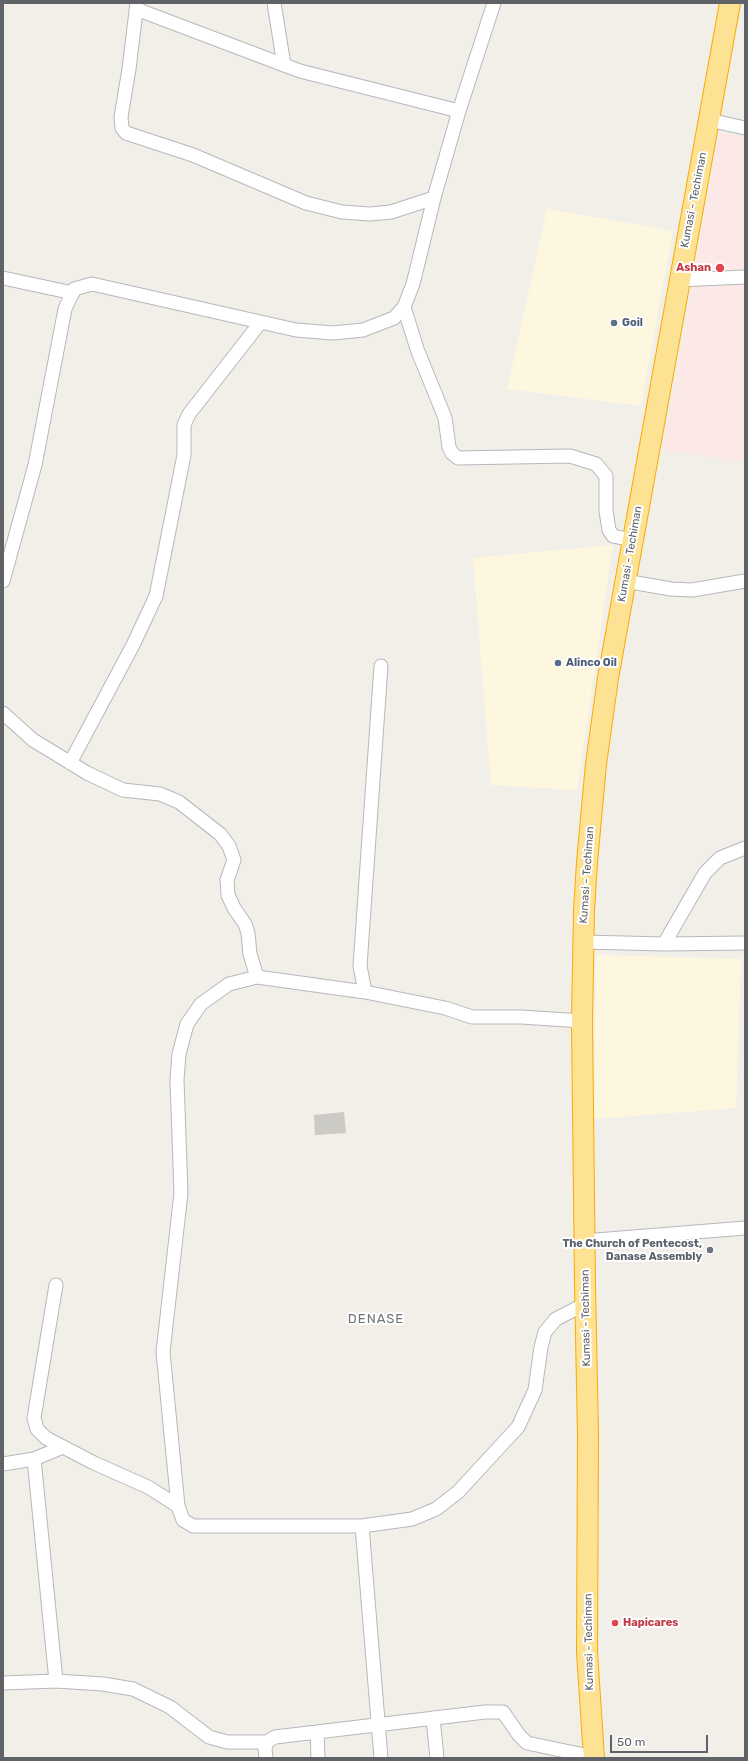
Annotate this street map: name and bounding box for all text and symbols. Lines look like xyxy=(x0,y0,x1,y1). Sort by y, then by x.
street label: Kumasi - Techiman xyxy=(678,151,710,249)
place label: Ashan xyxy=(676,261,711,275)
marker: Ashan xyxy=(714,262,726,274)
place label: Goil xyxy=(622,316,643,330)
marker: Goil xyxy=(609,318,619,328)
street label: Kumasi - Techiman xyxy=(615,505,645,603)
place label: Alinco Oil xyxy=(566,656,617,670)
marker: Alinco Oil xyxy=(553,658,563,668)
street label: Kumasi - Techiman xyxy=(577,826,597,924)
place label: The Church of Pentecost, Danase Assembly xyxy=(562,1237,702,1263)
marker: The Church of Pentecost, Danase Assembly xyxy=(705,1245,715,1255)
street label: Kumasi - Techiman xyxy=(579,1269,593,1367)
district label: DENASE xyxy=(348,1311,404,1327)
street label: Kumasi - Techiman xyxy=(582,1593,596,1691)
place label: Hapicares xyxy=(623,1616,678,1630)
marker: Hapicares xyxy=(610,1618,620,1628)
scale bar xyxy=(612,1727,710,1753)
text: 50 m xyxy=(617,1735,645,1749)

